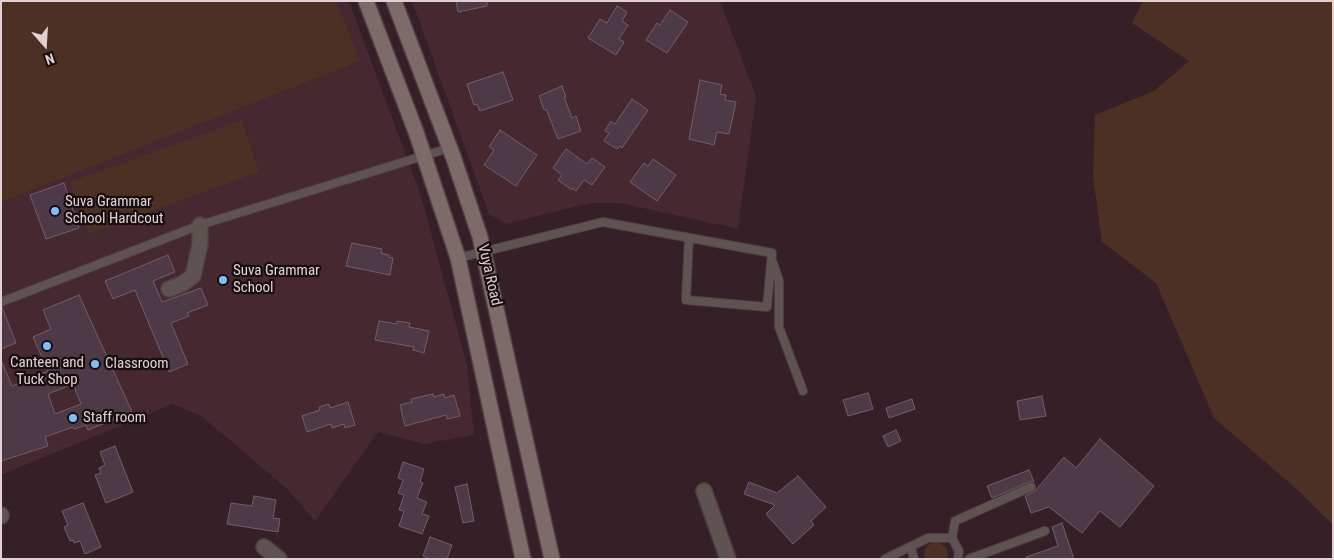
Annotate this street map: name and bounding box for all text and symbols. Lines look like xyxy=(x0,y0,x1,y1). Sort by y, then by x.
north arrow xyxy=(20,20,70,70)
text: N xyxy=(43,50,57,68)
place label: Suva Grammar School Hardcout xyxy=(65,193,163,228)
marker: Suva Grammar School Hardcout xyxy=(49,205,61,217)
street label: Vuya Road xyxy=(473,243,505,307)
place label: Suva Grammar School xyxy=(233,262,320,297)
marker: Suva Grammar School xyxy=(217,274,229,286)
marker: Canteen and Tuck Shop xyxy=(41,340,53,352)
place label: Canteen and Tuck Shop xyxy=(10,354,84,389)
place label: Classroom xyxy=(105,355,169,373)
marker: Classroom xyxy=(89,358,101,370)
place label: Staff room xyxy=(83,409,146,427)
marker: Staff room xyxy=(67,412,79,424)

